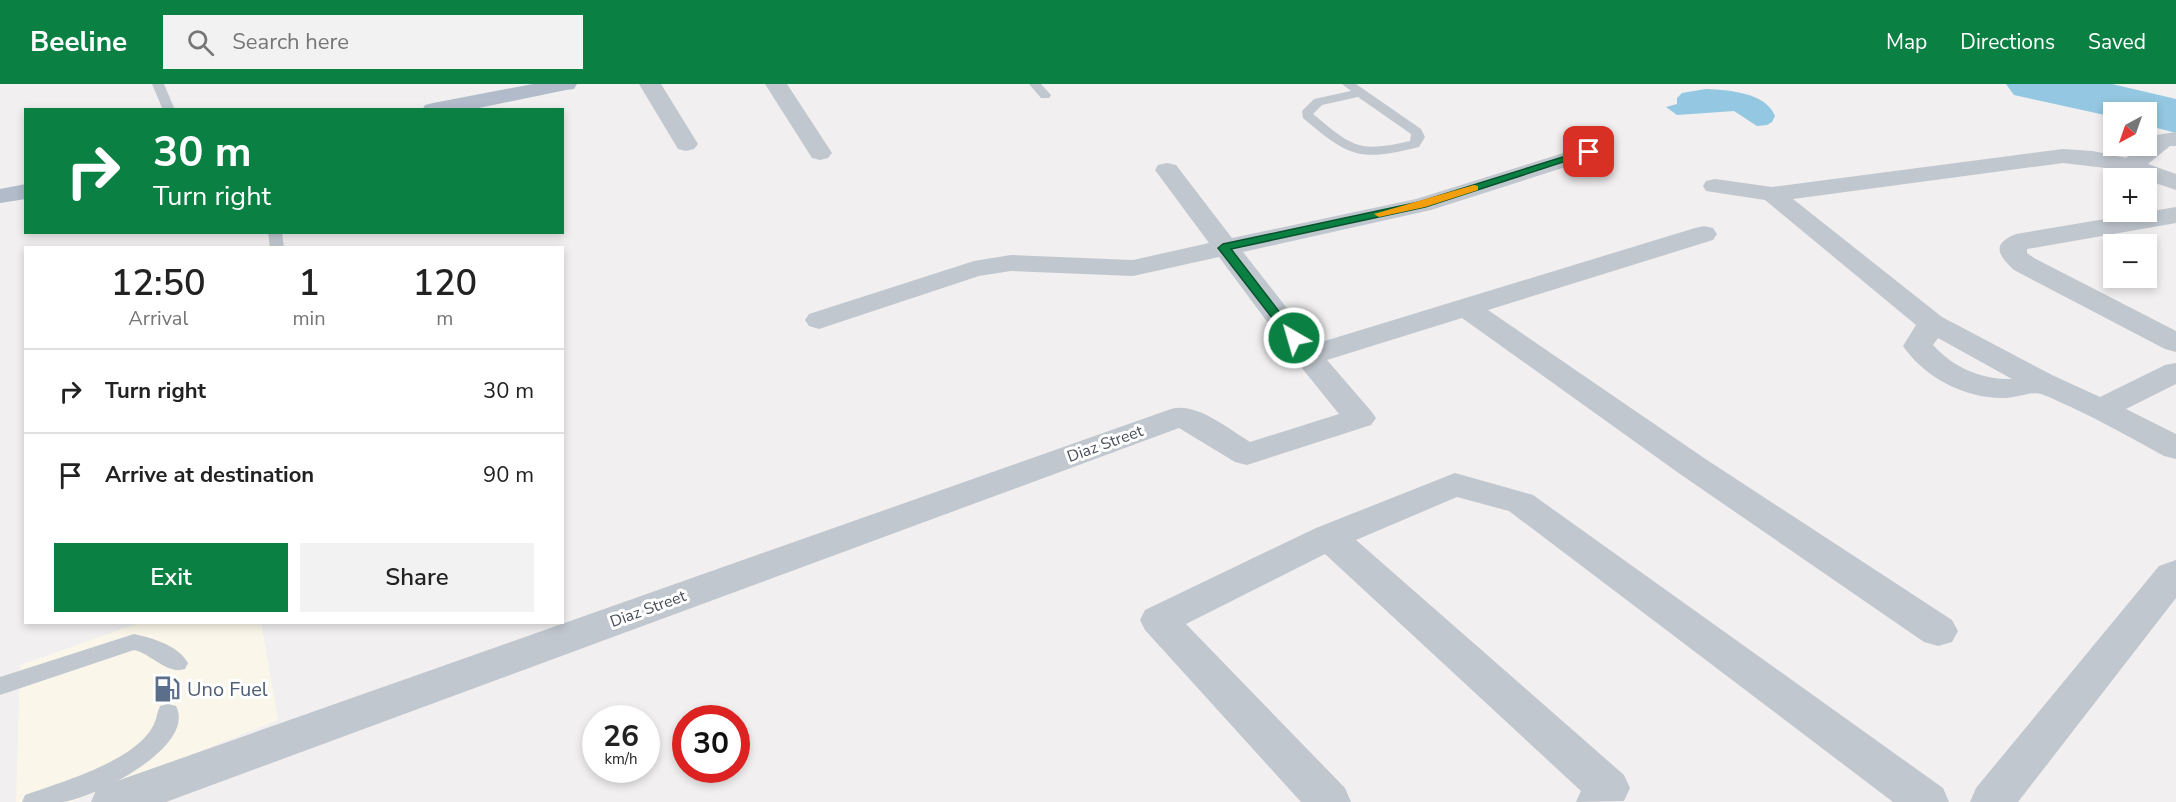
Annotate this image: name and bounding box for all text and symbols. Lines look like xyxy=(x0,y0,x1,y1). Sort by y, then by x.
search box xyxy=(163,15,583,69)
text: Beeline xyxy=(30,23,127,61)
icon: search xyxy=(184,26,217,59)
text: Search here xyxy=(232,27,349,57)
text: Map xyxy=(1886,28,1927,56)
text: Directions xyxy=(1960,28,2055,56)
text: Saved xyxy=(2088,28,2146,56)
north arrow xyxy=(2103,102,2157,156)
map controls xyxy=(2103,102,2157,288)
text: 30 m xyxy=(153,124,252,181)
pin xyxy=(1563,126,1614,177)
icon: right xyxy=(54,132,132,210)
icon: arrive xyxy=(1572,135,1605,168)
button: + xyxy=(2103,168,2157,222)
text: Turn right xyxy=(153,178,271,215)
button: − xyxy=(2103,234,2157,288)
text: 12:50 xyxy=(111,259,206,308)
text: 1 xyxy=(298,259,320,308)
text: 120 xyxy=(412,259,477,308)
text: Arrival xyxy=(128,305,188,332)
text: min xyxy=(293,305,326,332)
text: m xyxy=(436,305,453,332)
position arrow xyxy=(1262,306,1326,370)
icon: right xyxy=(54,375,87,408)
text: Turn right xyxy=(105,376,206,406)
text: 30 m xyxy=(483,376,534,406)
street label: Diaz Street xyxy=(1064,420,1146,468)
icon: arrive xyxy=(54,459,87,492)
text: Arrive at destination xyxy=(105,460,314,490)
text: 90 m xyxy=(483,460,534,490)
button: Exit xyxy=(54,543,288,612)
button: Share xyxy=(300,543,534,612)
street label: Diaz Street xyxy=(607,585,689,633)
fuel station icon: Uno Fuel xyxy=(152,674,182,704)
place label: Uno Fuel xyxy=(187,676,268,703)
speed limit sign: 30 xyxy=(672,705,750,783)
text: 26 xyxy=(603,716,639,757)
text: km/h xyxy=(604,749,638,769)

